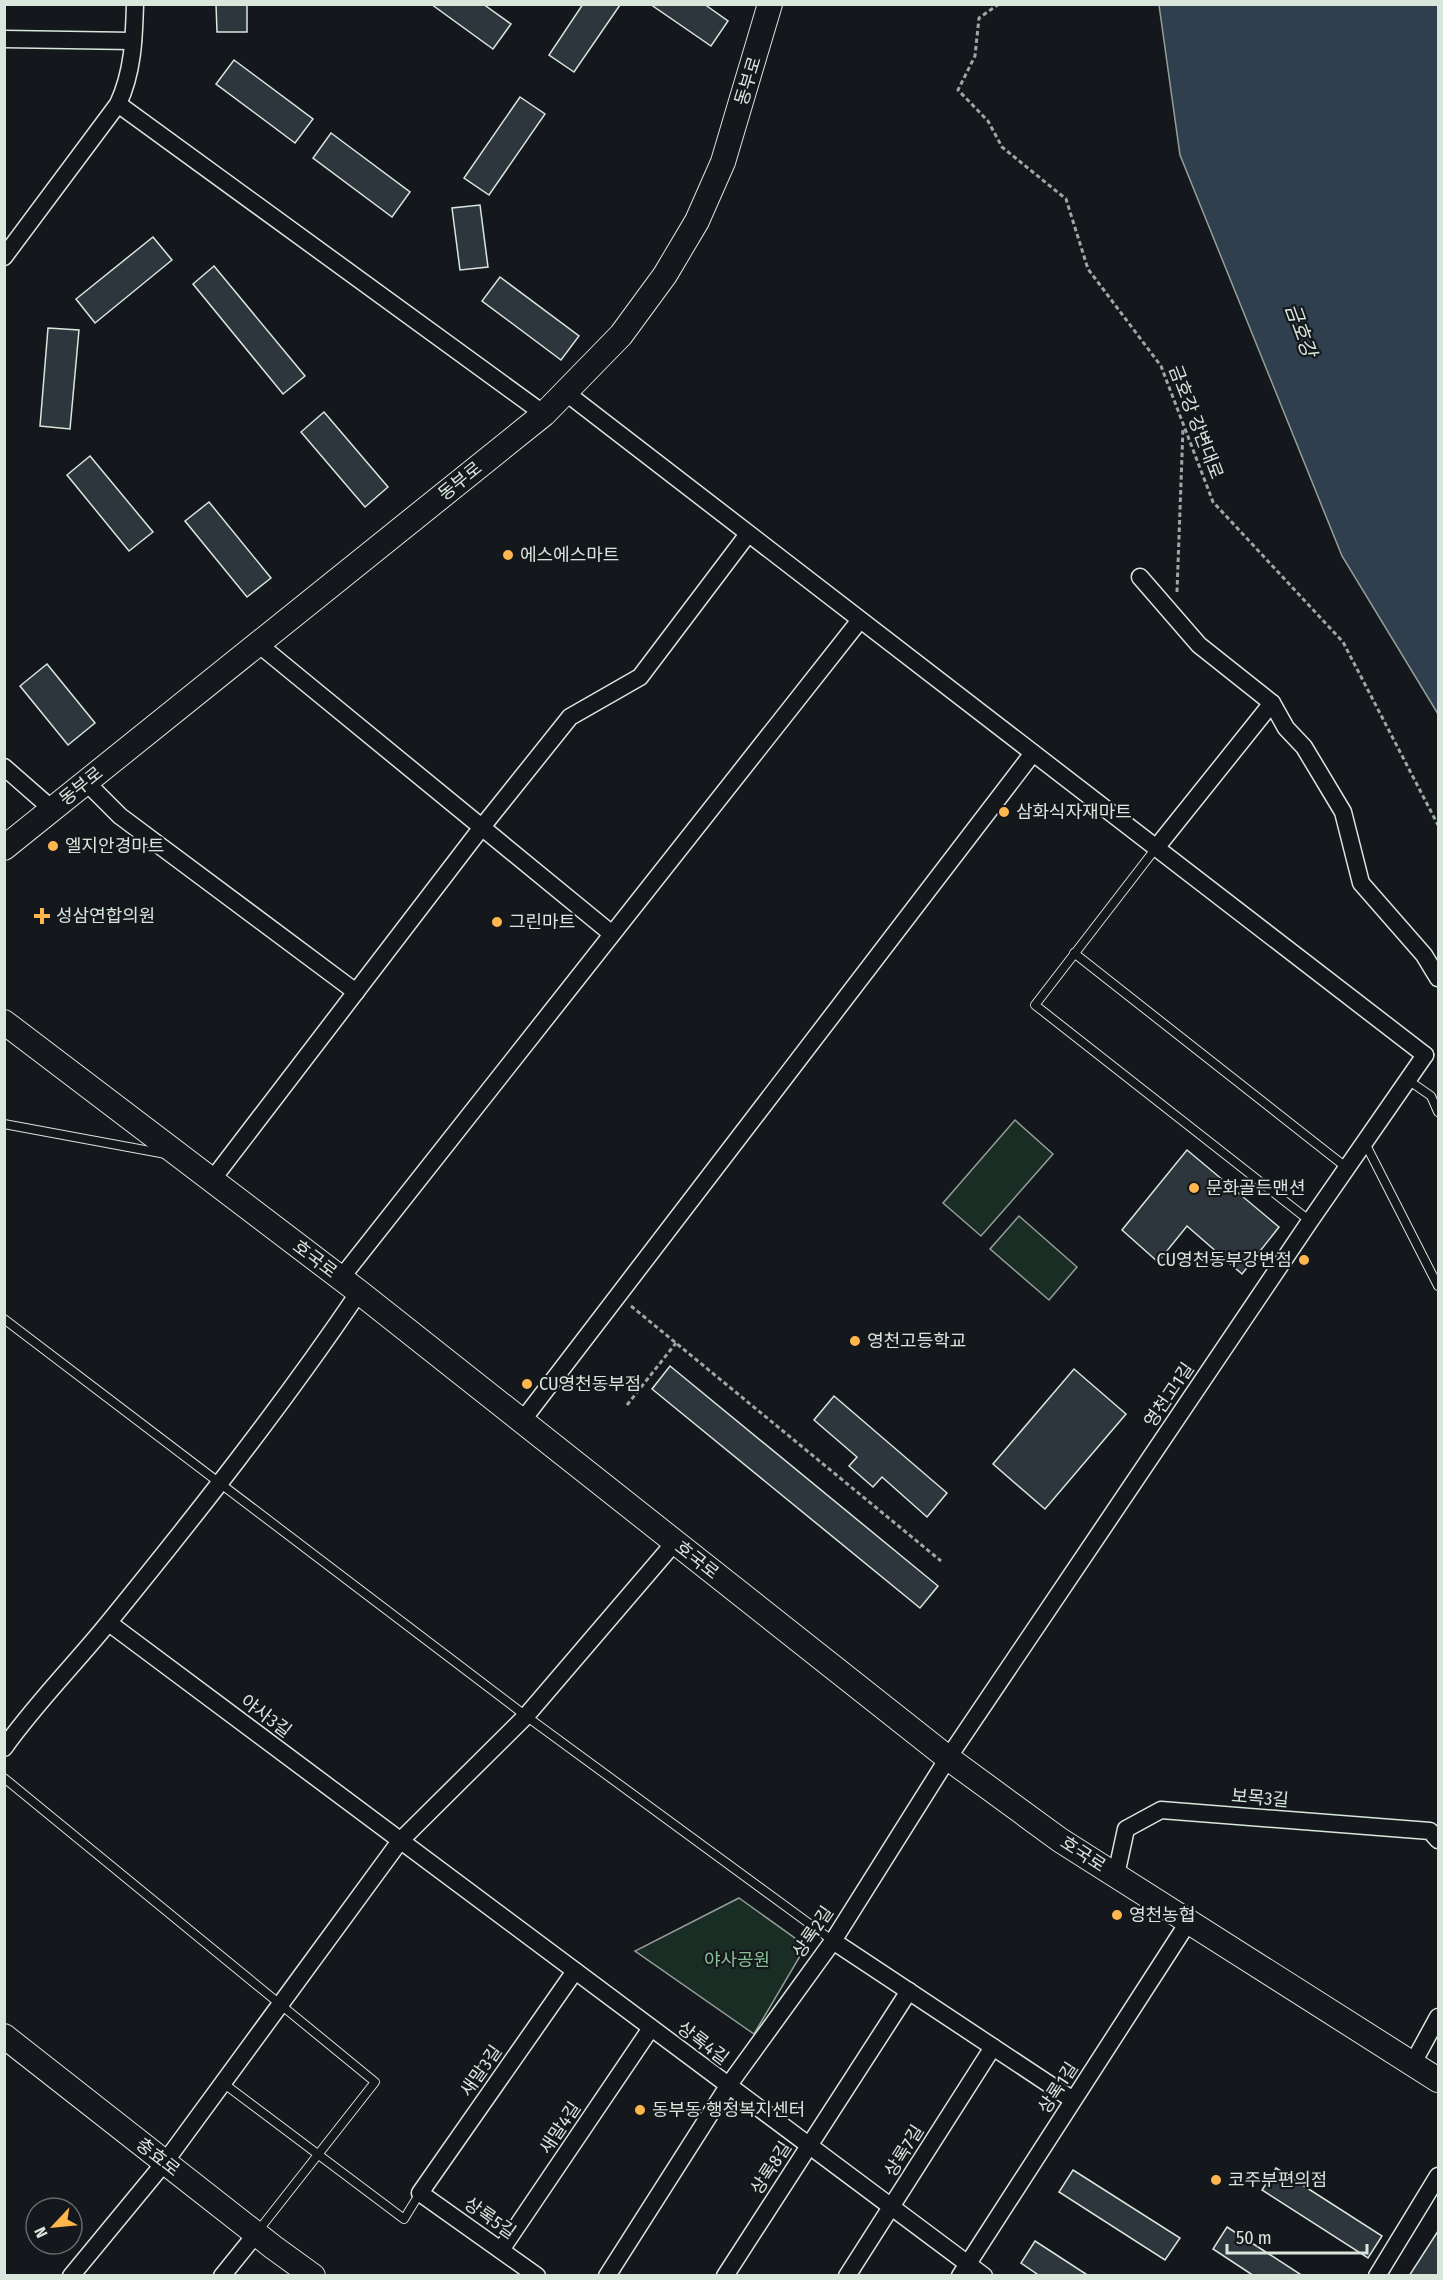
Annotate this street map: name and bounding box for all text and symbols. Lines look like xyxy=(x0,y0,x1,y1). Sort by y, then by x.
street label: 동부로 xyxy=(730,54,766,108)
water label: 금호강 xyxy=(1280,300,1323,362)
street label: 금호강 강변대로 xyxy=(1164,362,1228,482)
street label: 동부로 xyxy=(434,457,486,505)
place label: 에스에스마트 xyxy=(520,544,619,566)
marker: 에스에스마트 xyxy=(501,548,515,562)
street label: 동부로 xyxy=(55,762,107,810)
place label: 삼화식자재마트 xyxy=(1016,801,1132,823)
marker: 삼화식자재마트 xyxy=(997,805,1011,819)
place label: 엘지안경마트 xyxy=(65,835,164,857)
marker: 엘지안경마트 xyxy=(46,839,60,853)
place label: 성삼연합의원 xyxy=(56,905,155,927)
marker: 성삼연합의원 xyxy=(33,907,51,925)
place label: 그린마트 xyxy=(509,911,575,933)
marker: 그린마트 xyxy=(490,915,504,929)
place label: 문화골든맨션 xyxy=(1206,1177,1305,1199)
marker: 문화골든맨션 xyxy=(1187,1181,1201,1195)
street label: 호국로 xyxy=(289,1235,341,1283)
place label: CU영천동부강변점 xyxy=(1157,1249,1292,1271)
marker: CU영천동부강변점 xyxy=(1297,1253,1311,1267)
place label: 영천고등학교 xyxy=(867,1330,966,1352)
marker: 영천고등학교 xyxy=(848,1334,862,1348)
street label: 영천고1길 xyxy=(1139,1358,1199,1432)
place label: CU영천동부점 xyxy=(539,1373,641,1395)
marker: CU영천동부점 xyxy=(520,1377,534,1391)
street label: 호국로 xyxy=(671,1536,723,1584)
street label: 야사3길 xyxy=(236,1690,296,1742)
street label: 보목3길 xyxy=(1230,1785,1290,1811)
street label: 호국로 xyxy=(1056,1831,1110,1877)
street label: 상록2길 xyxy=(788,1902,838,1962)
place label: 영천농협 xyxy=(1129,1904,1195,1926)
marker: 영천농협 xyxy=(1110,1908,1124,1922)
park label: 야사공원 xyxy=(704,1949,770,1971)
street label: 상록4길 xyxy=(673,2017,733,2069)
street label: 새말3길 xyxy=(455,2041,507,2101)
street label: 상록1길 xyxy=(1033,2058,1083,2118)
street label: 새말4길 xyxy=(535,2098,585,2158)
place label: 동부동 행정복지센터 xyxy=(652,2099,805,2121)
marker: 동부동 행정복지센터 xyxy=(633,2103,647,2117)
street label: 상록7길 xyxy=(880,2121,928,2181)
street label: 충효로 xyxy=(132,2133,184,2181)
street label: 상록8길 xyxy=(746,2137,796,2199)
place label: 코주부편의점 xyxy=(1228,2169,1327,2191)
marker: 코주부편의점 xyxy=(1209,2173,1223,2187)
street label: 상록5길 xyxy=(460,2192,520,2244)
north arrow xyxy=(24,2196,84,2256)
scale bar xyxy=(1227,2217,1366,2255)
text: N xyxy=(30,2224,52,2241)
text: 50 m xyxy=(1236,2227,1272,2249)

